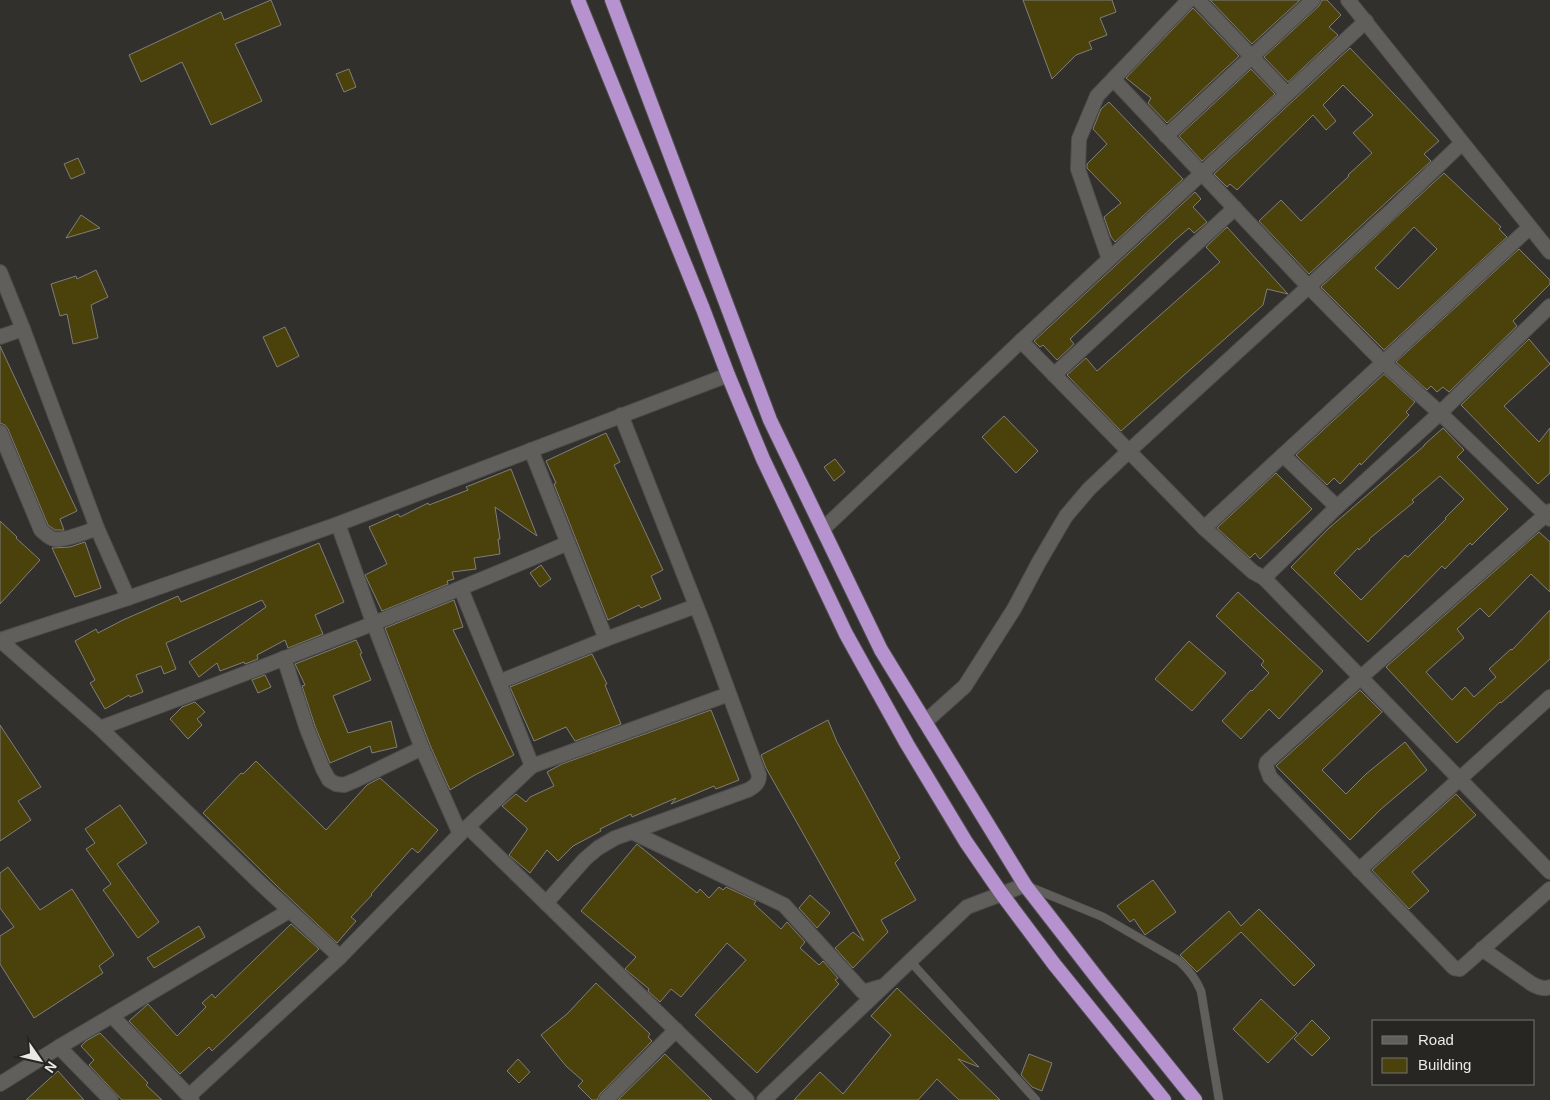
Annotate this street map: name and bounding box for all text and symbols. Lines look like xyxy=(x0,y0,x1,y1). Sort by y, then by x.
legend xyxy=(1372,1020,1535,1085)
text: Road xyxy=(1418,1031,1454,1048)
north arrow xyxy=(15,1035,65,1085)
text: Building xyxy=(1418,1056,1471,1073)
text: N xyxy=(41,1059,60,1076)

